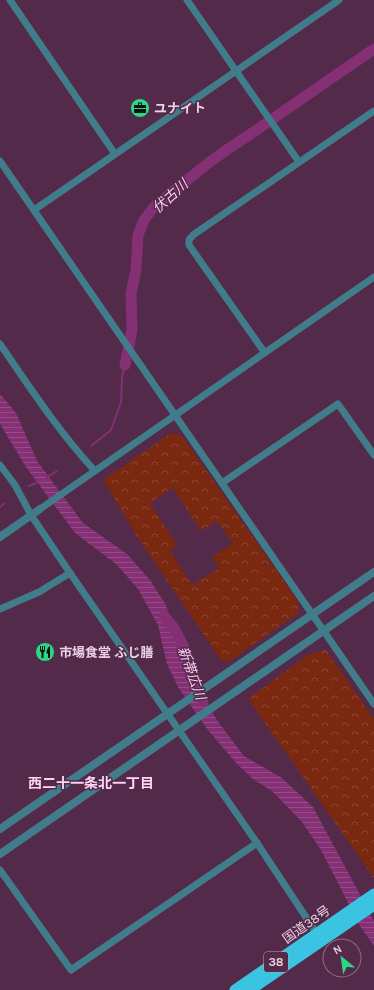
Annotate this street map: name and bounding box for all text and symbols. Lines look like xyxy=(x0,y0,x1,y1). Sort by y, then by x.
office icon: ユナイト xyxy=(129,97,151,119)
place label: ユナイト xyxy=(154,101,206,116)
water label: 伏古川 xyxy=(149,175,193,217)
restaurant icon: 市場食堂 ふじ膳 xyxy=(34,641,56,663)
water label: 新帯広川 xyxy=(174,644,210,704)
place label: 市場食堂 ふじ膳 xyxy=(59,645,153,660)
district label: 西二十一条北一丁目 xyxy=(28,775,154,792)
street label: 国道38号 xyxy=(280,903,333,946)
north arrow xyxy=(322,938,362,978)
text: N xyxy=(331,942,344,957)
road number: 38 xyxy=(264,952,288,972)

